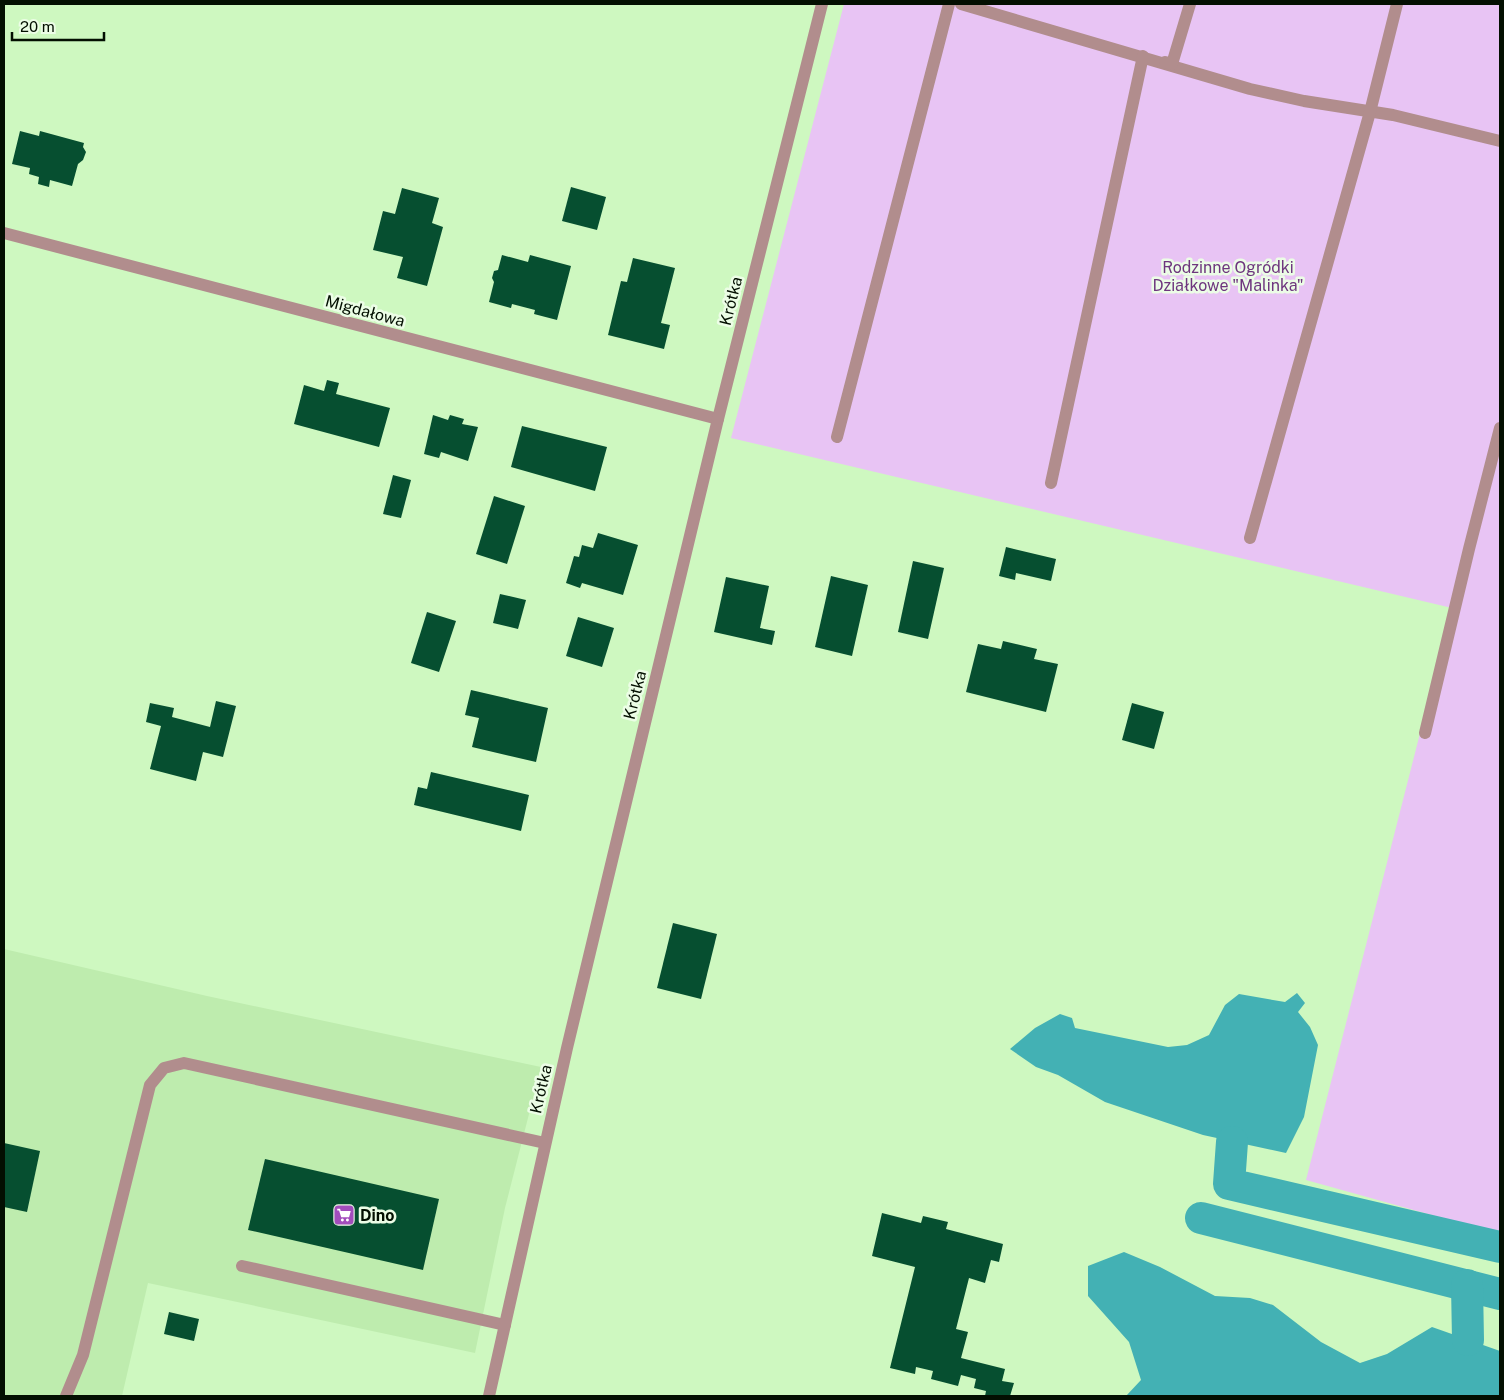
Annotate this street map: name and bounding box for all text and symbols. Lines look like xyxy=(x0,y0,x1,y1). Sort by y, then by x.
scale bar xyxy=(12,10,105,42)
text: 20 m xyxy=(20,18,55,35)
park label: Rodzinne Ogródki Działkowe "Malinka" xyxy=(1152,258,1304,295)
street label: Krótka xyxy=(716,275,746,327)
street label: Migdałowa xyxy=(323,291,407,331)
street label: Krótka xyxy=(620,669,650,721)
street label: Krótka xyxy=(526,1063,556,1115)
supermarket icon: Dino xyxy=(332,1203,356,1227)
place label: Dino xyxy=(360,1206,395,1225)

